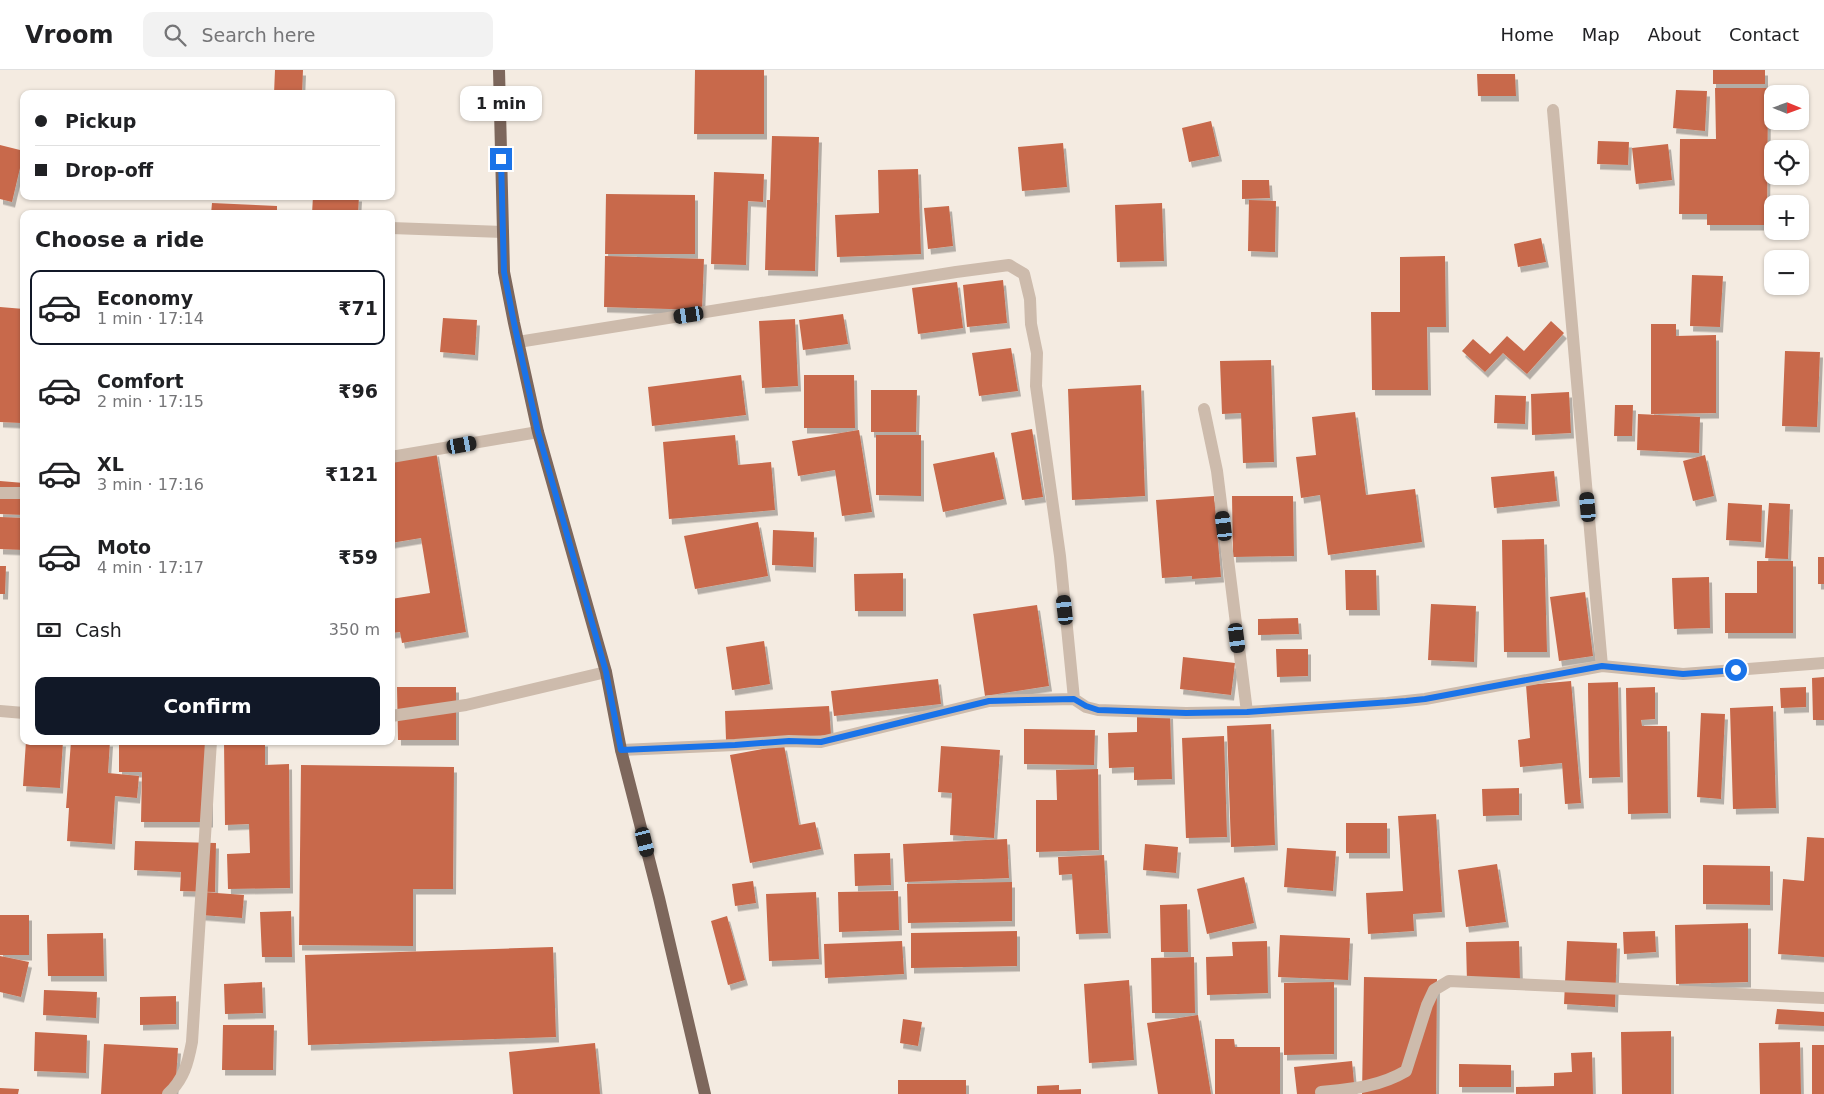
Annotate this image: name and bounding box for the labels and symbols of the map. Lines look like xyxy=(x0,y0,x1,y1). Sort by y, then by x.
north arrow xyxy=(1764,85,1809,130)
callout: 1 min xyxy=(460,87,542,122)
route end xyxy=(490,148,512,170)
car xyxy=(673,305,704,325)
car xyxy=(445,435,478,455)
car xyxy=(1579,491,1596,523)
car xyxy=(1214,510,1233,542)
car xyxy=(1055,594,1074,626)
car xyxy=(1227,622,1246,654)
route start xyxy=(1725,659,1747,681)
car xyxy=(634,826,655,858)

